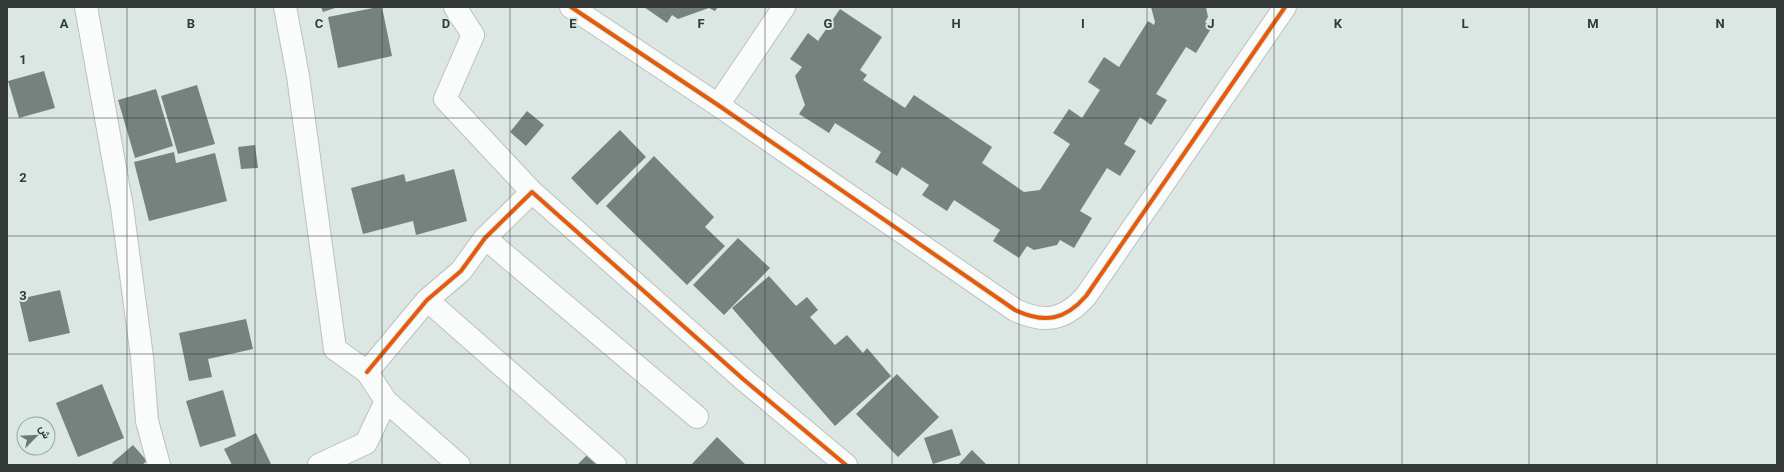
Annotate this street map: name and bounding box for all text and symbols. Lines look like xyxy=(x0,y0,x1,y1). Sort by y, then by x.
text: A xyxy=(60,16,69,31)
text: B xyxy=(187,16,195,31)
text: C xyxy=(315,16,324,31)
text: D xyxy=(442,16,450,31)
text: E xyxy=(569,16,577,31)
text: F xyxy=(697,16,705,31)
text: G xyxy=(824,16,833,31)
text: H xyxy=(951,16,961,31)
text: I xyxy=(1081,16,1085,31)
text: J xyxy=(1207,16,1215,31)
text: K xyxy=(1334,16,1343,31)
text: L xyxy=(1461,16,1469,31)
text: M xyxy=(1587,16,1599,31)
text: N xyxy=(1715,16,1725,31)
text: 1 xyxy=(19,52,27,67)
text: 2 xyxy=(19,170,27,185)
text: 3 xyxy=(19,288,27,303)
north arrow xyxy=(16,416,56,456)
text: ش xyxy=(36,423,53,441)

